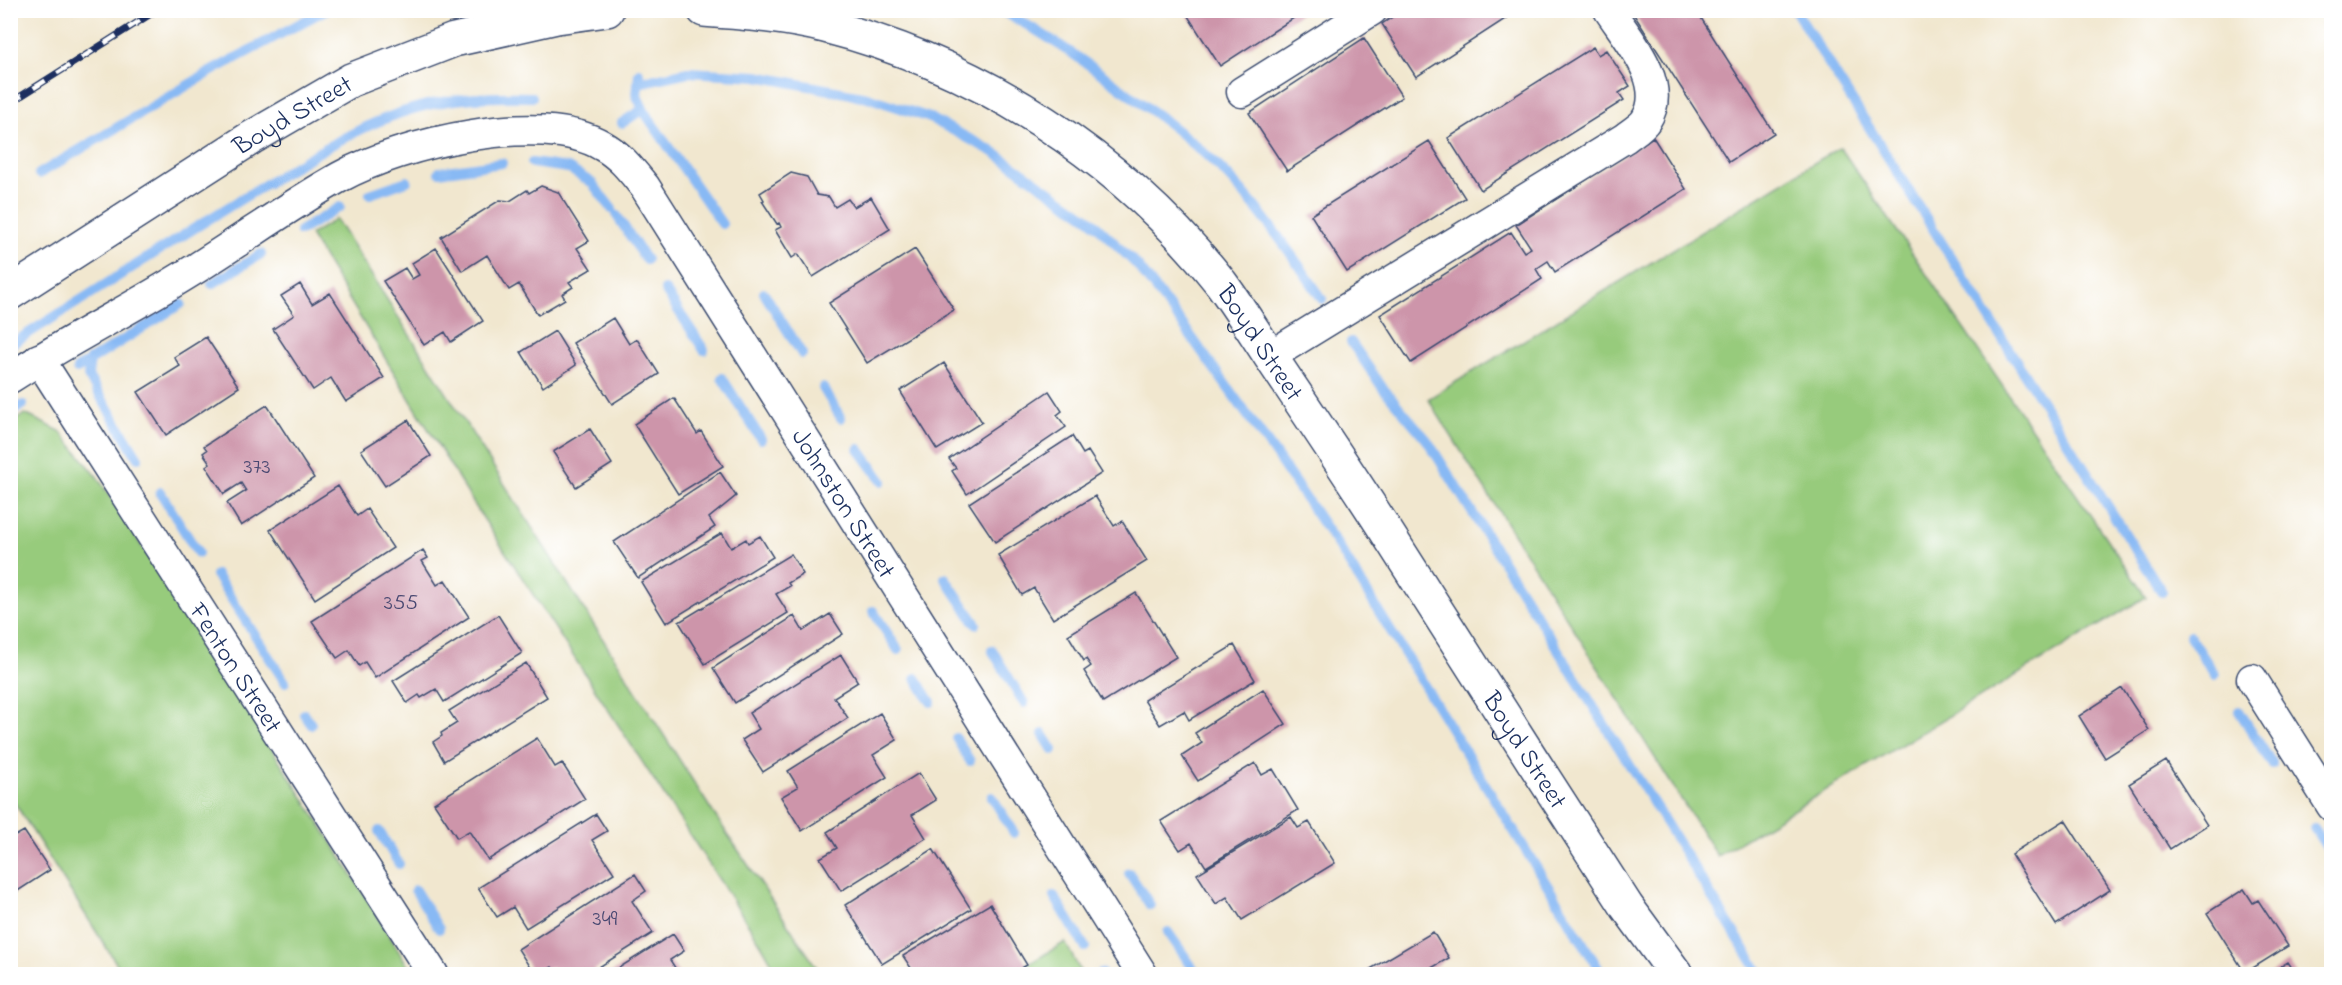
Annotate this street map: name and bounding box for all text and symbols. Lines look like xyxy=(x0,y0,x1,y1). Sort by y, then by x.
street label: Boyd Street xyxy=(225,67,361,167)
street label: Boyd Street xyxy=(1205,277,1311,410)
street label: Johnston Street xyxy=(780,422,904,587)
house number: 373 xyxy=(243,452,271,484)
house number: 355 xyxy=(384,588,418,620)
street label: Fenton Street xyxy=(177,595,290,742)
street label: Boyd Street xyxy=(1471,684,1575,818)
house number: 349 xyxy=(593,904,618,936)

